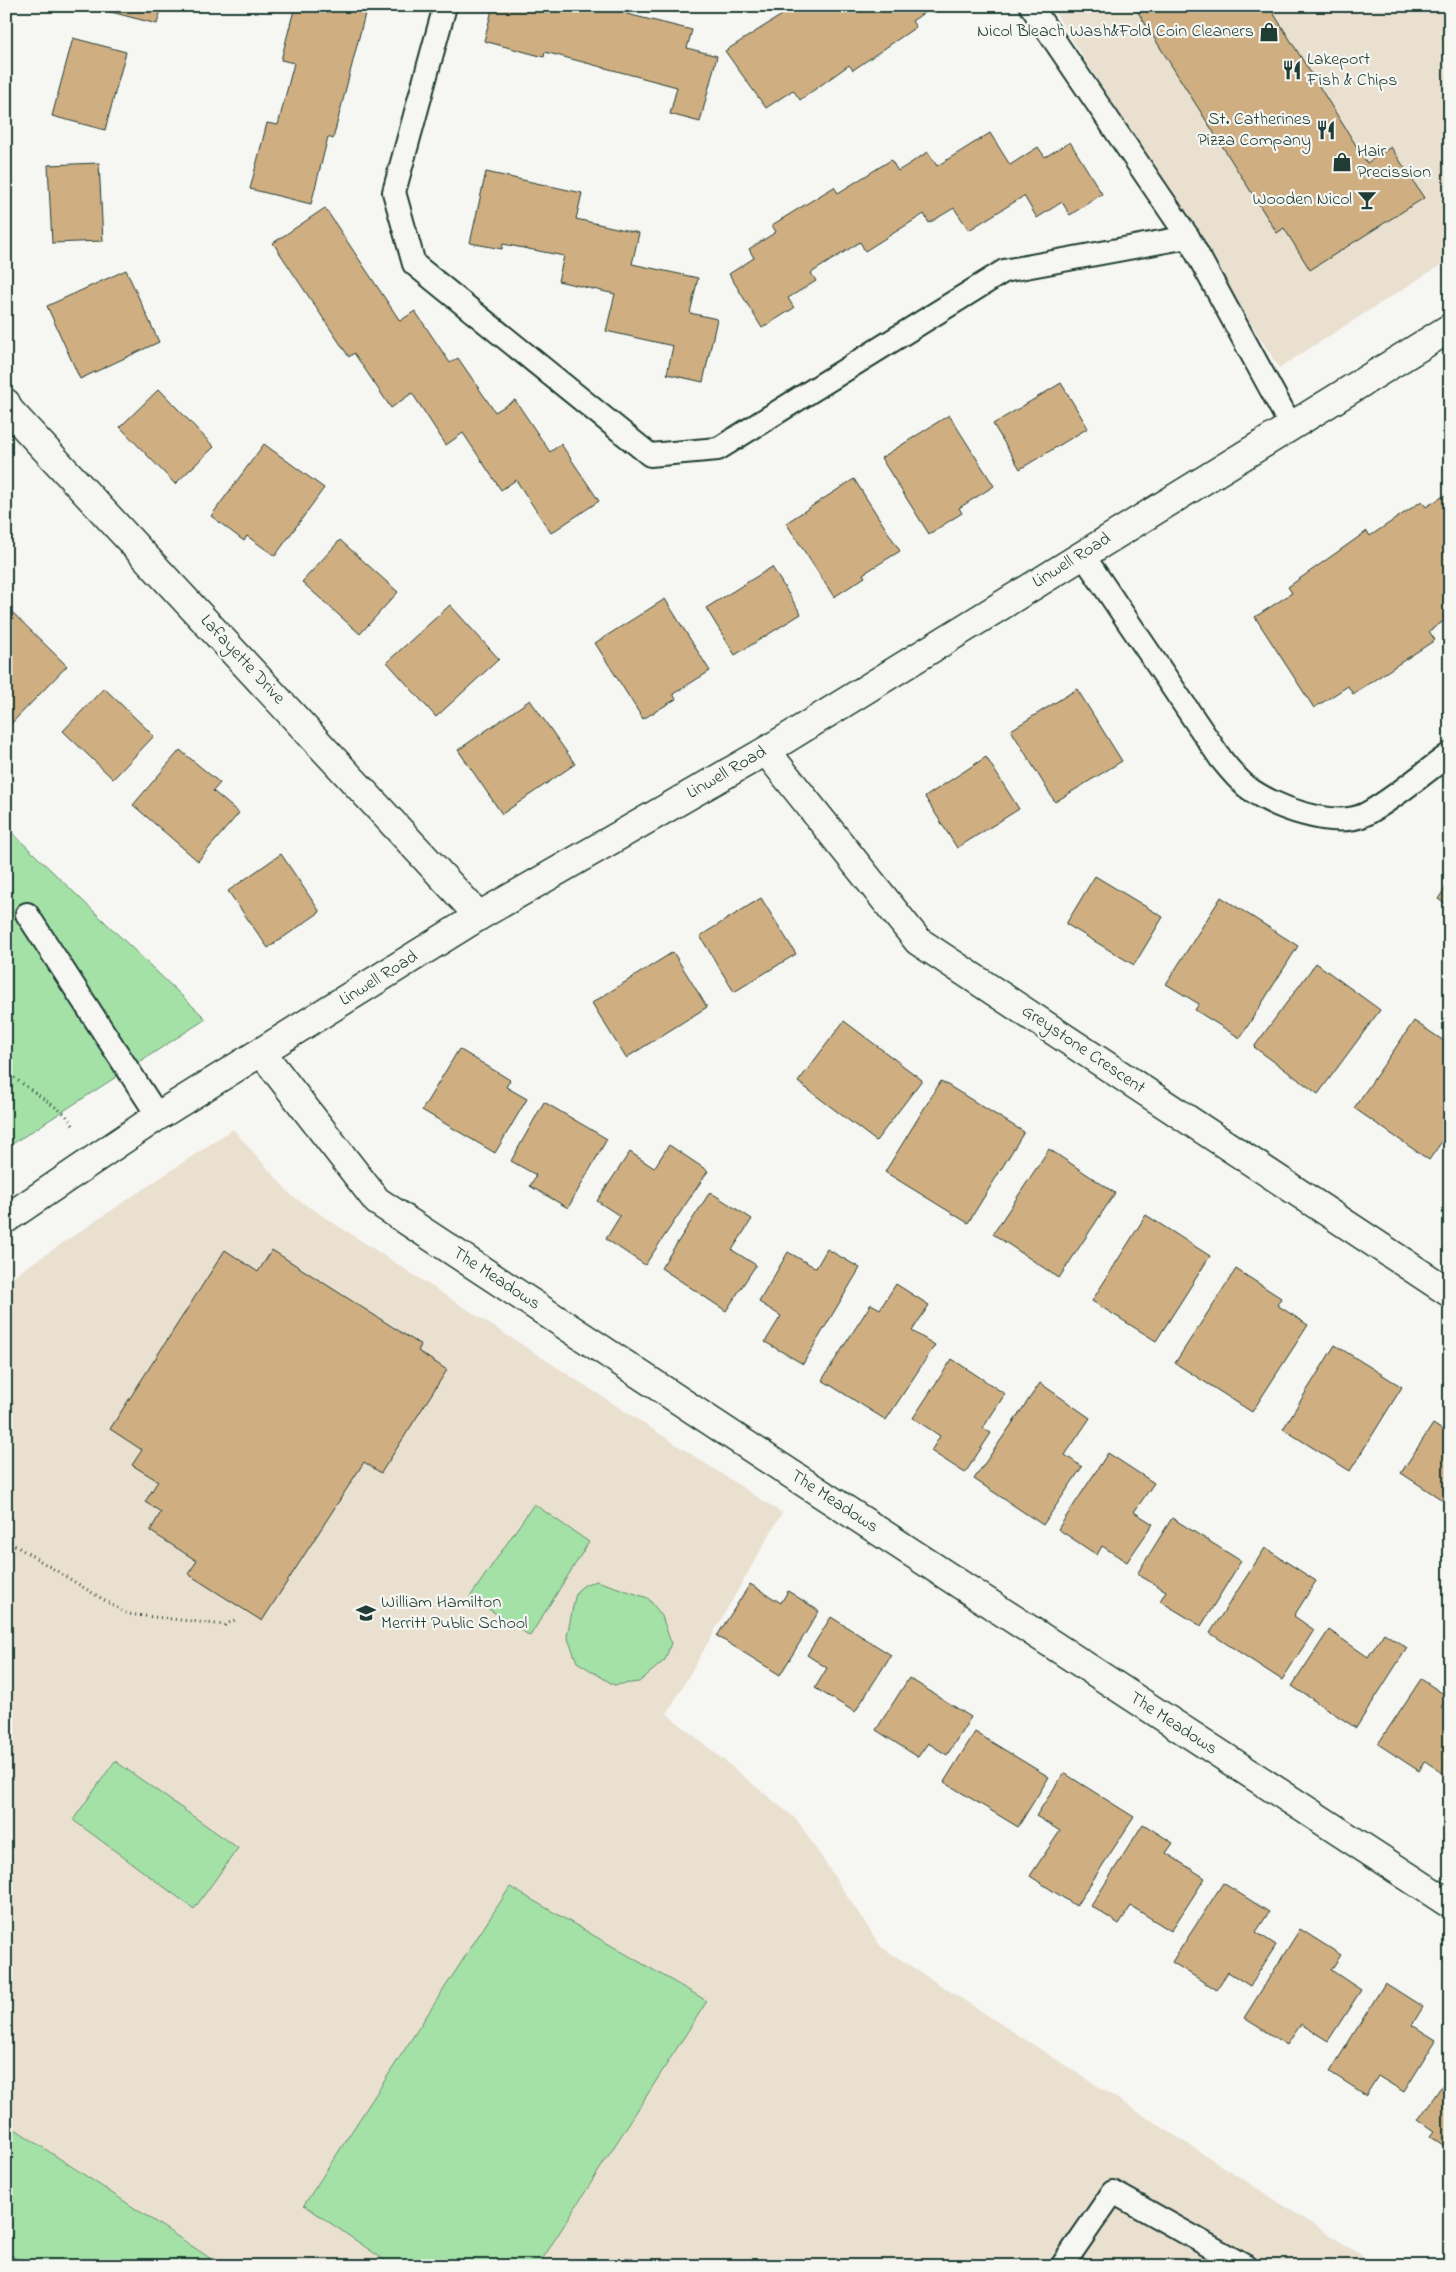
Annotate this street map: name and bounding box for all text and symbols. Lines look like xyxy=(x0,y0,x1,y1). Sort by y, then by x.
place label: Nicol Bleach Wash&Fold Coin Cleaners xyxy=(977,19,1254,45)
shop icon: Nicol Bleach Wash&Fold Coin Cleaners xyxy=(1258,21,1280,43)
place label: Lakeport Fish & Chips xyxy=(1306,47,1397,94)
restaurant icon: Lakeport Fish & Chips xyxy=(1281,59,1303,81)
place label: St. Catherines Pizza Company xyxy=(1198,107,1311,154)
restaurant icon: St. Catherines Pizza Company xyxy=(1315,119,1337,141)
place label: Hair Precission xyxy=(1357,139,1431,186)
shop icon: Hair Precission xyxy=(1331,151,1353,173)
place label: Wooden Nicol xyxy=(1253,187,1352,213)
bar icon: Wooden Nicol xyxy=(1356,189,1378,211)
street label: Linwell Road xyxy=(1028,527,1116,595)
street label: Lafayette Drive xyxy=(193,609,291,712)
street label: Linwell Road xyxy=(682,740,772,806)
street label: Linwell Road xyxy=(335,945,423,1013)
street label: Greystone Crescent xyxy=(1016,999,1150,1101)
street label: The Meadows xyxy=(447,1241,545,1317)
street label: The Meadows xyxy=(785,1464,883,1540)
place label: William Hamilton Merritt Public School xyxy=(381,1590,528,1637)
school or university icon: William Hamilton Merritt Public School xyxy=(355,1602,377,1624)
street label: The Meadows xyxy=(1124,1686,1222,1762)

